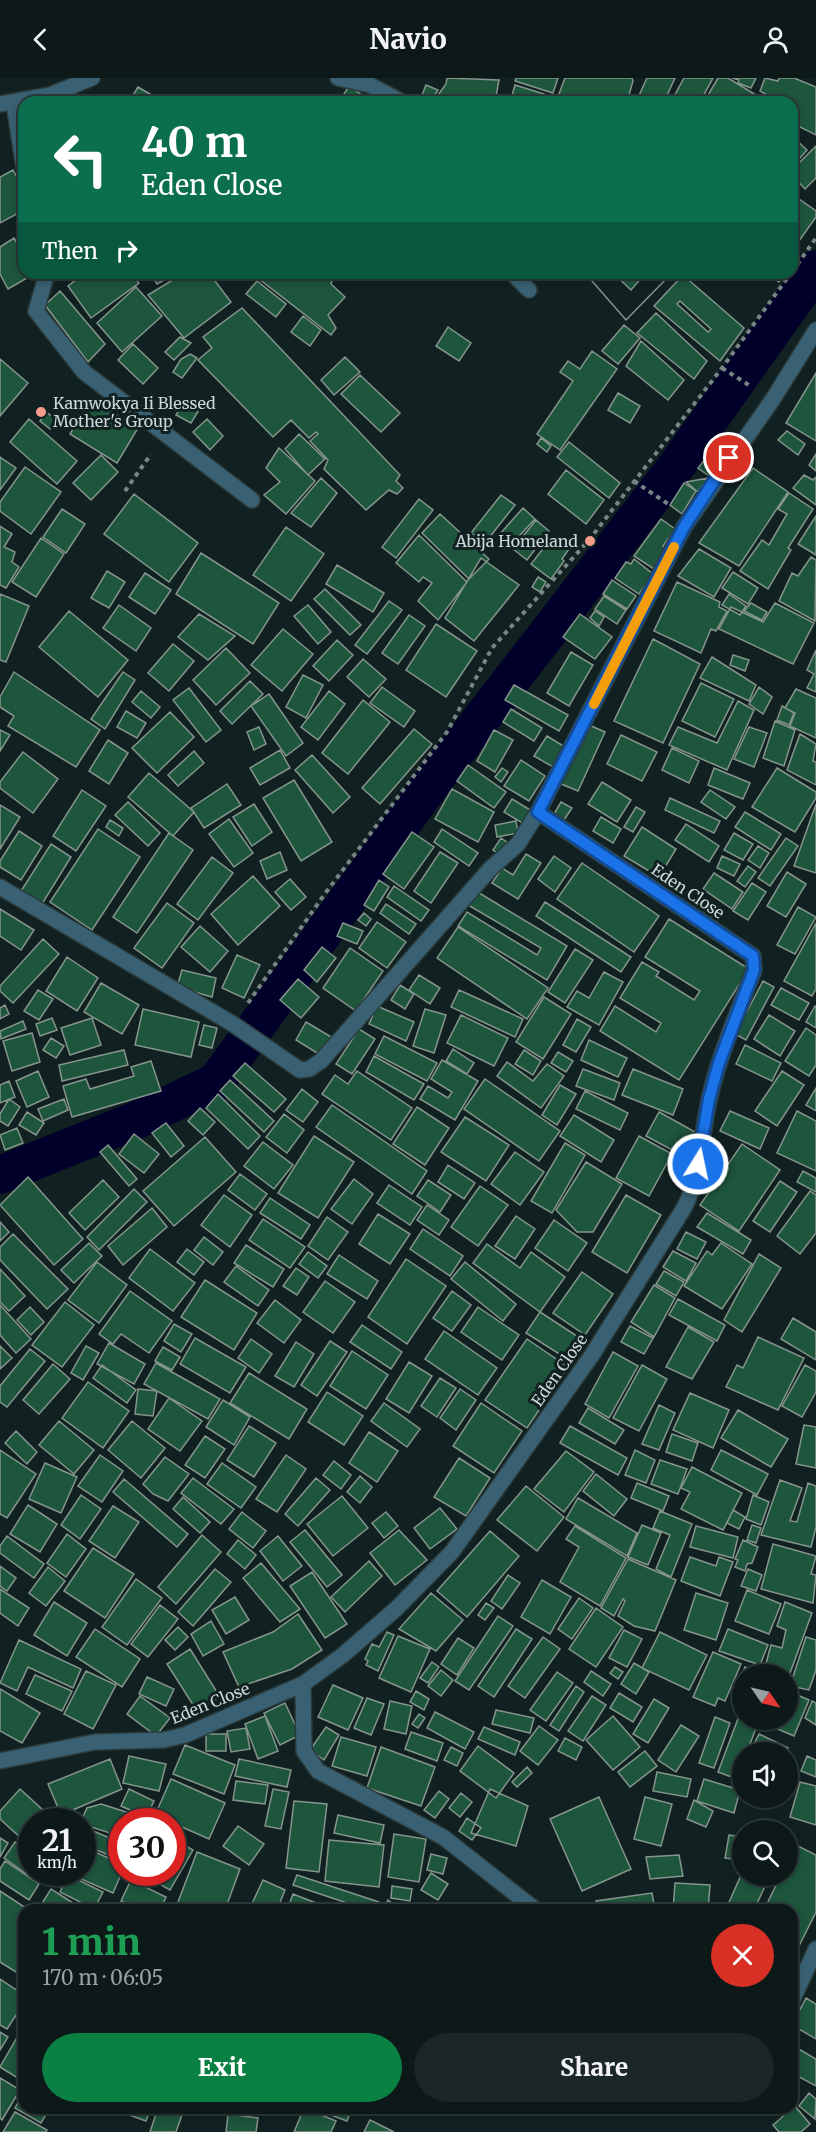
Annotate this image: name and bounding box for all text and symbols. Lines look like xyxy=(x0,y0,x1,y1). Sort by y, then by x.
text: Navio xyxy=(369,22,447,56)
icon: back xyxy=(24,23,57,56)
icon: person xyxy=(759,23,792,56)
text: 40 m xyxy=(141,116,247,168)
icon: left xyxy=(42,120,120,198)
text: Eden Close xyxy=(141,168,282,202)
icon: right xyxy=(110,234,143,267)
text: Then xyxy=(42,237,98,265)
place label: Kamwokya Ii Blessed Mother's Group xyxy=(53,393,216,431)
marker: Kamwokya Ii Blessed Mother's Group xyxy=(34,405,48,419)
pin xyxy=(703,432,754,483)
icon: arrive xyxy=(712,441,745,474)
place label: Abija Homeland xyxy=(454,531,578,551)
marker: Abija Homeland xyxy=(583,534,597,548)
street label: Eden Close xyxy=(648,859,728,923)
position arrow xyxy=(666,1132,730,1196)
street label: Eden Close xyxy=(527,1330,591,1410)
north arrow xyxy=(732,1664,798,1730)
map controls xyxy=(732,1664,798,1886)
street label: Eden Close xyxy=(167,1678,253,1728)
button: sound xyxy=(732,1742,798,1808)
speed limit sign: 30 xyxy=(108,1808,186,1886)
button: search xyxy=(732,1820,798,1886)
text: 21 xyxy=(42,1821,72,1859)
text: km/h xyxy=(37,1853,77,1872)
text: 1 min xyxy=(42,1920,141,1965)
button: close xyxy=(711,1924,774,1987)
text: 170 m · 06:05 xyxy=(42,1965,163,1990)
button: Exit xyxy=(42,2033,402,2102)
button: Share xyxy=(414,2033,774,2102)

